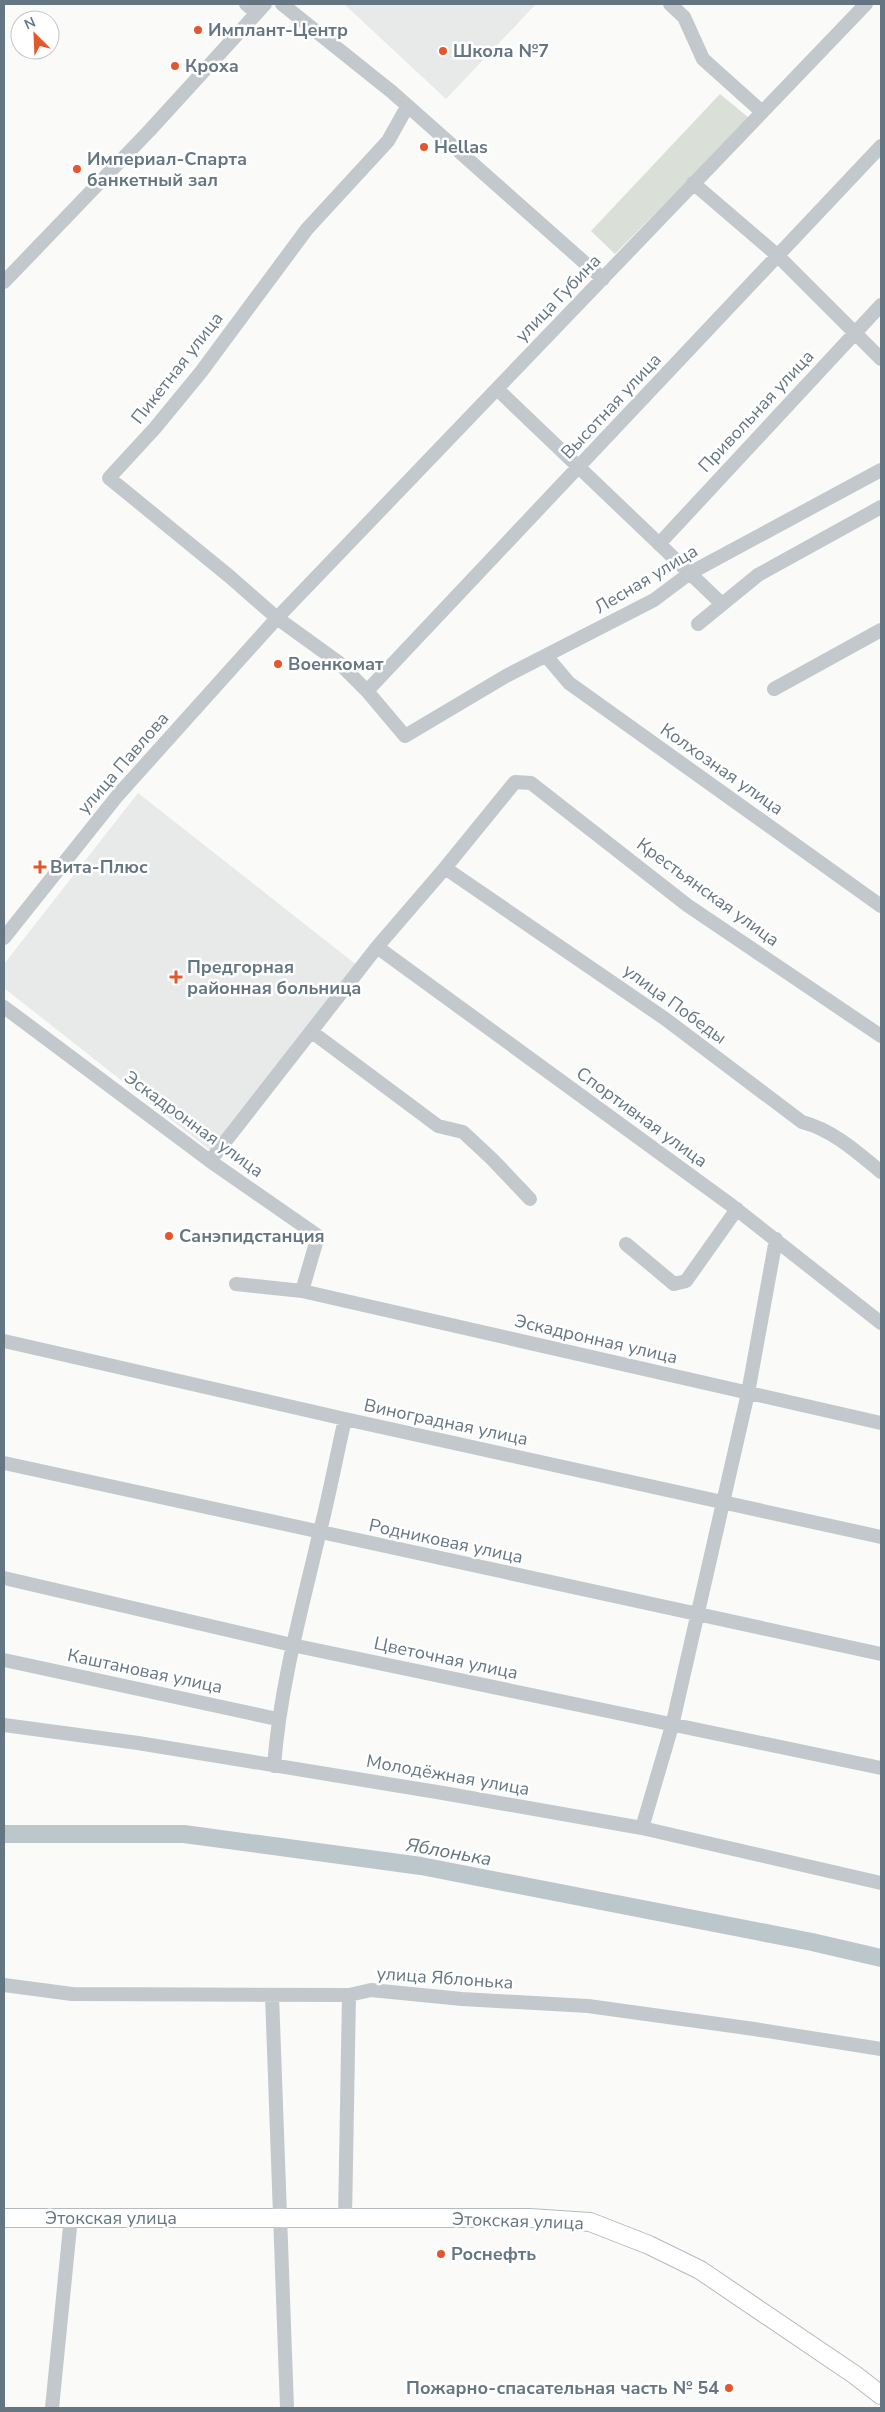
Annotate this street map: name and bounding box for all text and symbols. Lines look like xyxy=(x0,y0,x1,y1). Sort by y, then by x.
north arrow xyxy=(10,10,60,60)
text: N xyxy=(21,13,39,34)
place label: Имплант-Центр xyxy=(208,18,348,42)
marker: Имплант-Центр xyxy=(192,24,204,36)
place label: Школа №7 xyxy=(453,39,549,63)
marker: Школа №7 xyxy=(437,45,449,57)
place label: Кроха xyxy=(185,54,239,78)
marker: Кроха xyxy=(169,60,181,72)
place label: Hellas xyxy=(434,135,488,159)
marker: Hellas xyxy=(418,141,430,153)
place label: Империал-Спарта банкетный зал xyxy=(87,147,247,192)
marker: Империал-Спарта банкетный зал xyxy=(71,163,83,175)
street label: улица Губина xyxy=(510,249,606,347)
street label: Пикетная улица xyxy=(126,307,228,429)
street label: Привольная улица xyxy=(693,345,819,477)
street label: Высотная улица xyxy=(556,348,666,464)
street label: Лесная улица xyxy=(590,539,702,619)
place label: Военкомат xyxy=(288,652,384,676)
marker: Военкомат xyxy=(272,658,284,670)
street label: улица Павлова xyxy=(72,707,174,819)
street label: Колхозная улица xyxy=(656,718,788,820)
street label: Крестьянская улица xyxy=(632,832,784,952)
place label: Вита-Плюс xyxy=(50,855,148,879)
marker: Вита-Плюс xyxy=(34,861,46,873)
place label: Предгорная районная больница xyxy=(187,955,361,1000)
street label: улица Победы xyxy=(618,958,732,1050)
marker: Предгорная районная больница xyxy=(169,970,183,984)
street label: Спортивная улица xyxy=(572,1061,712,1173)
street label: Эскадронная улица xyxy=(120,1065,268,1183)
place label: Санэпидстанция xyxy=(179,1224,325,1248)
marker: Санэпидстанция xyxy=(163,1230,175,1242)
street label: Эскадронная улица xyxy=(512,1309,680,1369)
street label: Виноградная улица xyxy=(362,1393,530,1451)
street label: Родниковая улица xyxy=(367,1513,525,1569)
street label: Цветочная улица xyxy=(372,1631,520,1685)
street label: Каштановая улица xyxy=(65,1643,225,1699)
street label: Молодёжная улица xyxy=(365,1749,531,1801)
water label: Яблонька xyxy=(404,1832,494,1872)
street label: улица Яблонька xyxy=(376,1961,514,1995)
street label: Этокская улица xyxy=(45,2206,177,2230)
street label: Этокская улица xyxy=(452,2207,584,2235)
place label: Роснефть xyxy=(451,2242,536,2266)
marker: Роснефть xyxy=(435,2248,447,2260)
place label: Пожарно-спасательная часть № 54 xyxy=(406,2376,719,2400)
marker: Пожарно-спасательная часть № 54 xyxy=(723,2382,735,2394)

